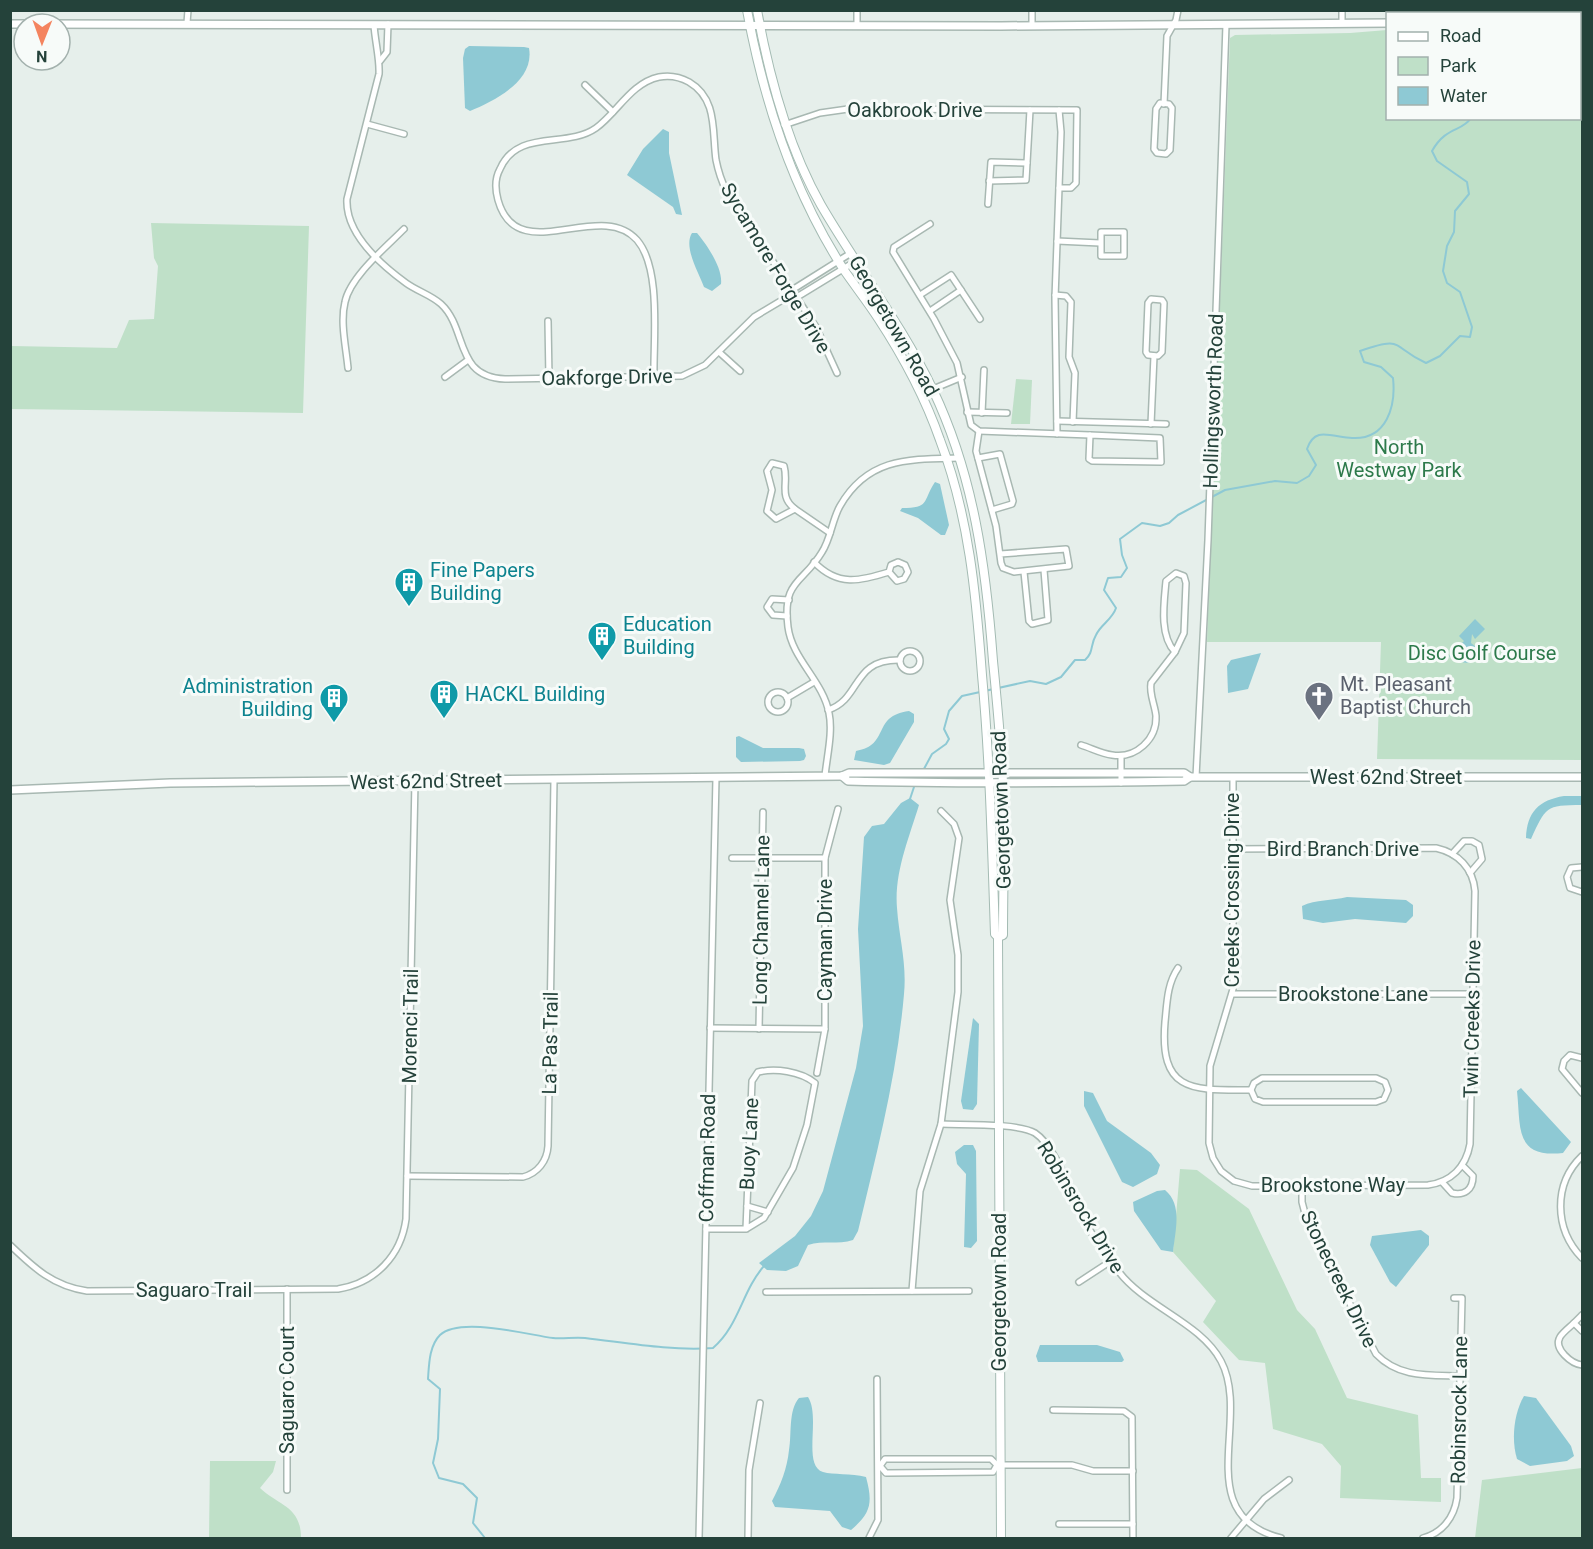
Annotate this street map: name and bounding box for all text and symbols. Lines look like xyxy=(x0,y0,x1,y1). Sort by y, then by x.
north arrow xyxy=(12,12,72,72)
legend xyxy=(1386,12,1581,120)
text: Road xyxy=(1440,25,1481,46)
text: N xyxy=(36,47,48,66)
text: Park xyxy=(1440,55,1477,76)
text: Water xyxy=(1440,85,1487,106)
street label: Oakbrook Drive xyxy=(847,98,983,122)
street label: Sycamore Forge Drive xyxy=(716,179,836,357)
street label: Georgetown Road xyxy=(844,251,944,401)
street label: Hollingsworth Road xyxy=(1198,313,1228,489)
street label: Oakforge Drive xyxy=(541,364,673,390)
park label: North Westway Park xyxy=(1336,435,1463,482)
place label: Fine Papers Building xyxy=(430,558,535,605)
building icon: Fine Papers Building xyxy=(393,566,425,608)
place label: Education Building xyxy=(623,612,712,659)
building icon: Education Building xyxy=(586,620,618,662)
park label: Disc Golf Course xyxy=(1408,641,1556,665)
place label: Mt. Pleasant Baptist Church xyxy=(1340,672,1471,719)
place label: Administration Building xyxy=(182,674,313,721)
building icon: HACKL Building xyxy=(428,678,460,720)
church icon: Mt. Pleasant Baptist Church xyxy=(1303,680,1335,722)
building icon: Administration Building xyxy=(318,682,350,724)
place label: HACKL Building xyxy=(465,682,605,706)
street label: Georgetown Road xyxy=(986,730,1016,890)
street label: West 62nd Street xyxy=(1310,765,1462,789)
street label: West 62nd Street xyxy=(350,768,502,794)
street label: Creeks Crossing Drive xyxy=(1220,793,1244,987)
street label: Long Channel Lane xyxy=(748,835,774,1005)
street label: Bird Branch Drive xyxy=(1267,837,1419,861)
street label: Cayman Drive xyxy=(813,879,837,1001)
street label: Twin Creeks Drive xyxy=(1459,940,1485,1098)
street label: Morenci Trail xyxy=(397,968,423,1084)
street label: Brookstone Lane xyxy=(1278,982,1428,1006)
street label: La Pas Trail xyxy=(537,991,563,1095)
street label: Coffman Road xyxy=(694,1093,720,1223)
street label: Buoy Lane xyxy=(735,1097,763,1191)
street label: Robinsrock Drive xyxy=(1032,1137,1130,1277)
street label: Brookstone Way xyxy=(1261,1173,1406,1197)
street label: Stonecreek Drive xyxy=(1295,1207,1383,1351)
street label: Georgetown Road xyxy=(987,1213,1011,1371)
street label: Saguaro Trail xyxy=(136,1278,252,1302)
street label: Saguaro Court xyxy=(275,1326,299,1454)
street label: Robinsrock Lane xyxy=(1446,1336,1472,1484)

